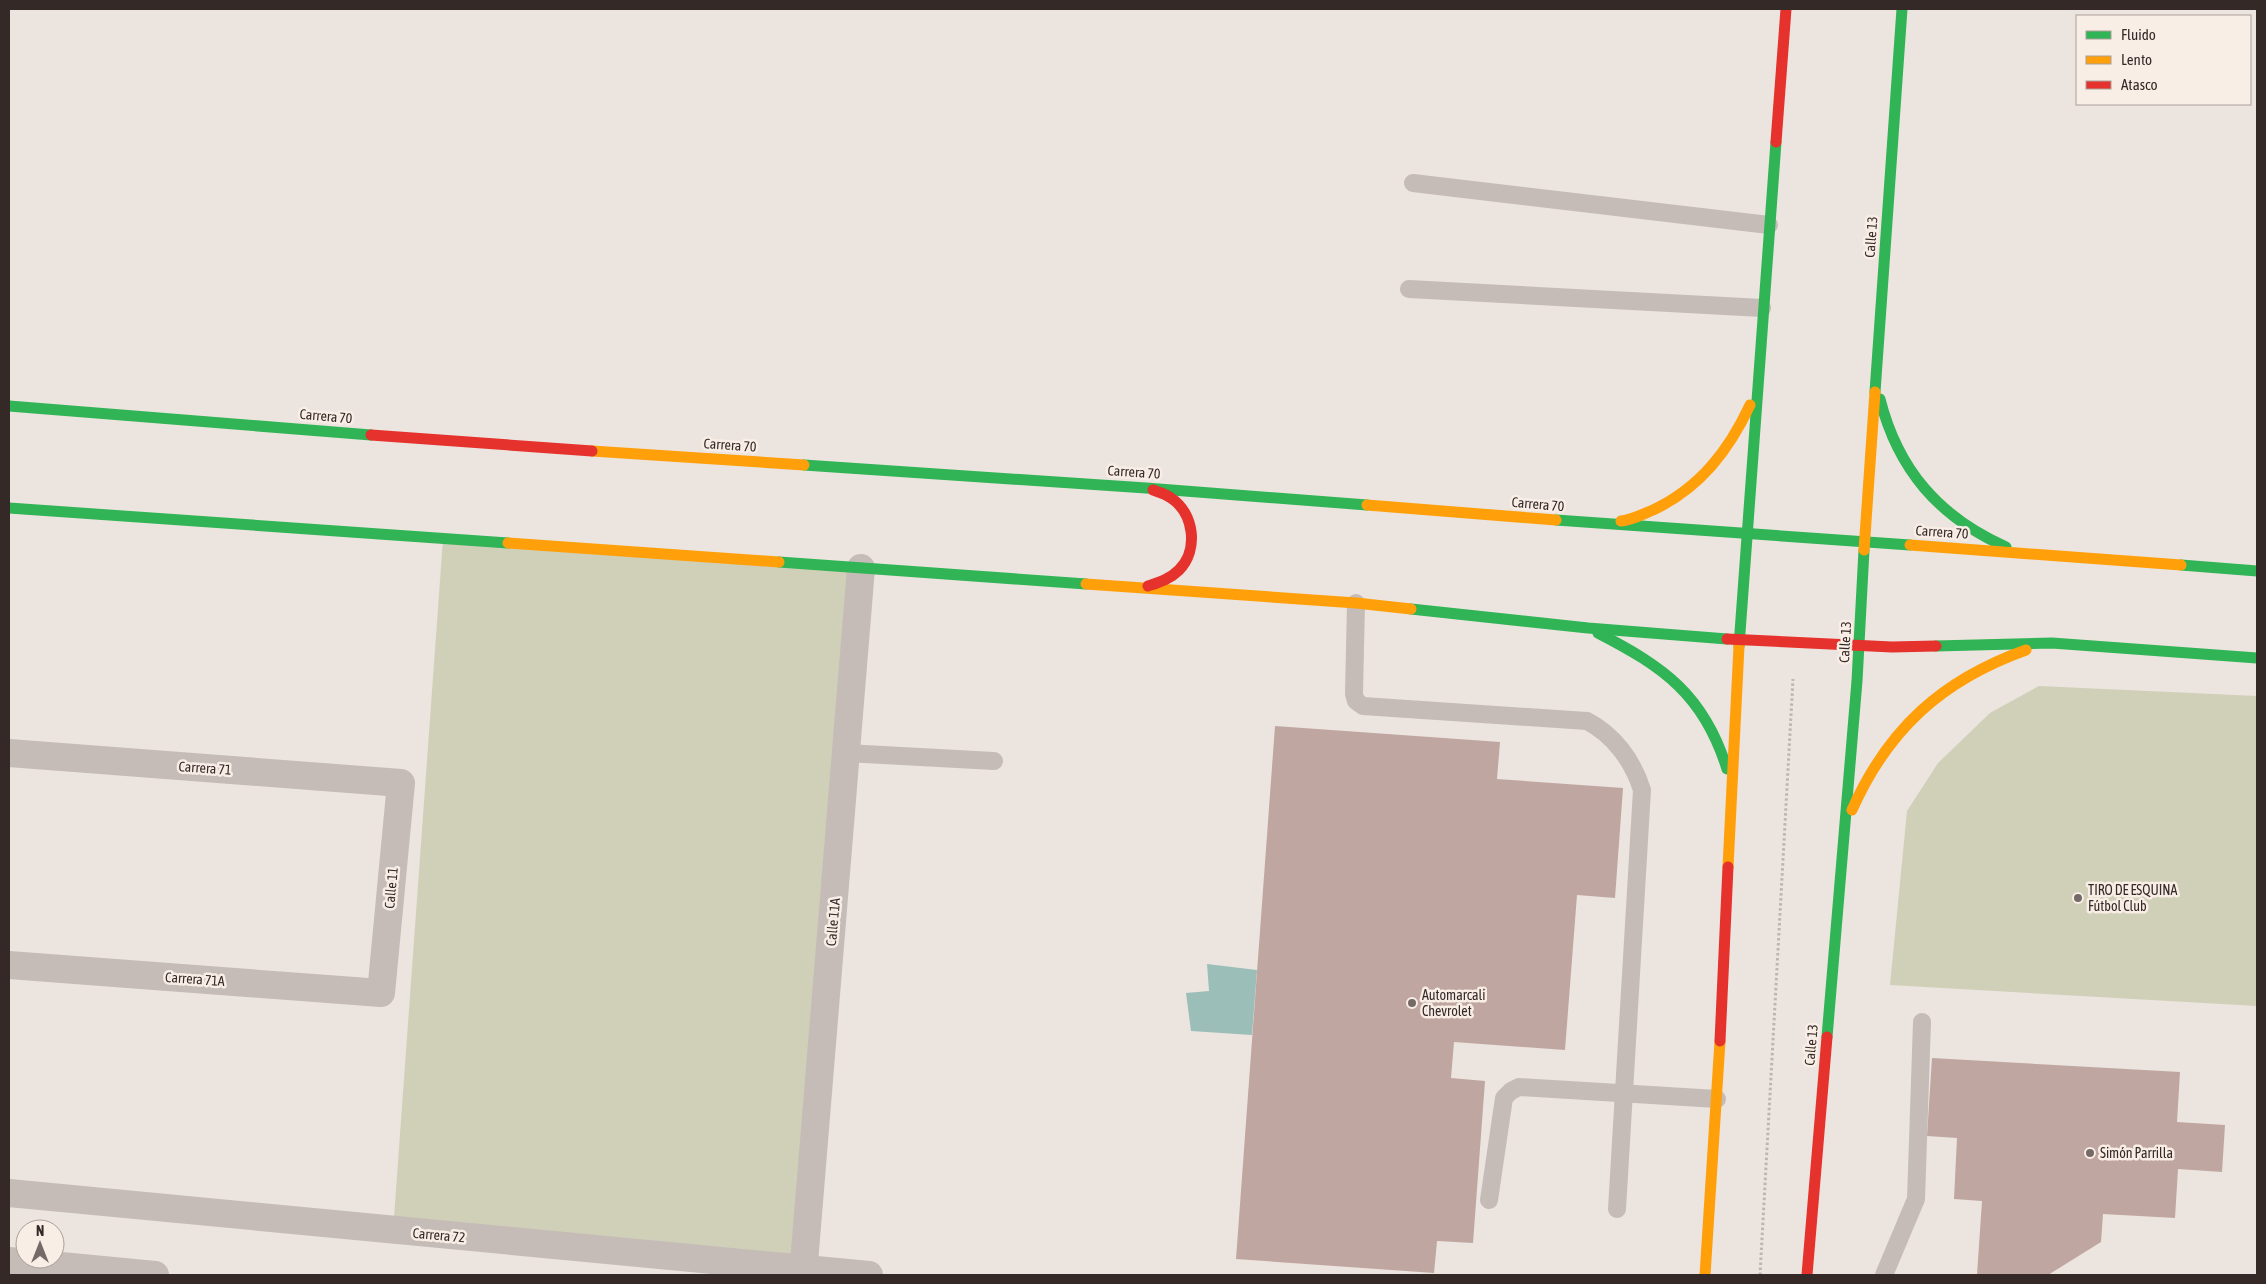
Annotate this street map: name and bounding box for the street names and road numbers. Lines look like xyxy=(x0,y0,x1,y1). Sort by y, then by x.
street label: Calle 13 xyxy=(1862,216,1880,258)
street label: Carrera 70 xyxy=(299,406,353,426)
street label: Carrera 70 xyxy=(703,435,757,455)
street label: Carrera 70 xyxy=(1107,462,1161,482)
street label: Carrera 70 xyxy=(1511,494,1565,514)
street label: Carrera 70 xyxy=(1915,522,1969,542)
street label: Calle 13 xyxy=(1836,621,1854,663)
street label: Carrera 71 xyxy=(178,758,232,778)
street label: Calle 11 xyxy=(381,867,401,909)
street label: Calle 11A xyxy=(823,897,843,947)
street label: Carrera 71A xyxy=(165,969,225,989)
street label: Calle 13 xyxy=(1801,1024,1821,1066)
street label: Carrera 72 xyxy=(412,1225,466,1245)

